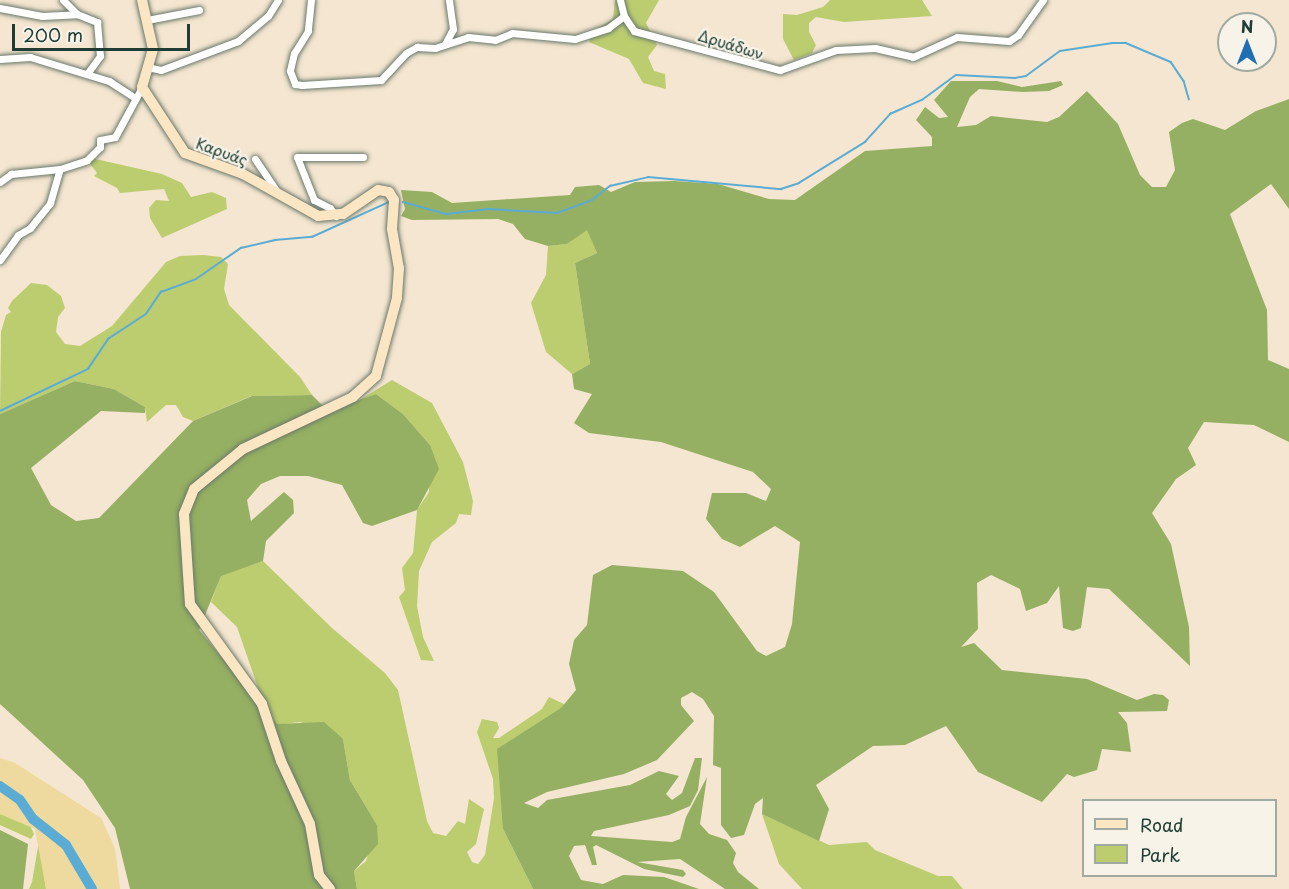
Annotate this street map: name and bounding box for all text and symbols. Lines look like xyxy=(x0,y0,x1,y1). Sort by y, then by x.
scale bar xyxy=(15,12,194,50)
north arrow xyxy=(1217,12,1277,72)
text: N xyxy=(1241,14,1253,38)
text: 200 m xyxy=(23,21,83,48)
street label: Δρυάδων xyxy=(696,26,766,62)
street label: Καρυάς xyxy=(194,133,250,169)
legend xyxy=(1082,799,1277,877)
text: Road xyxy=(1140,811,1184,838)
text: Park xyxy=(1140,841,1180,868)

